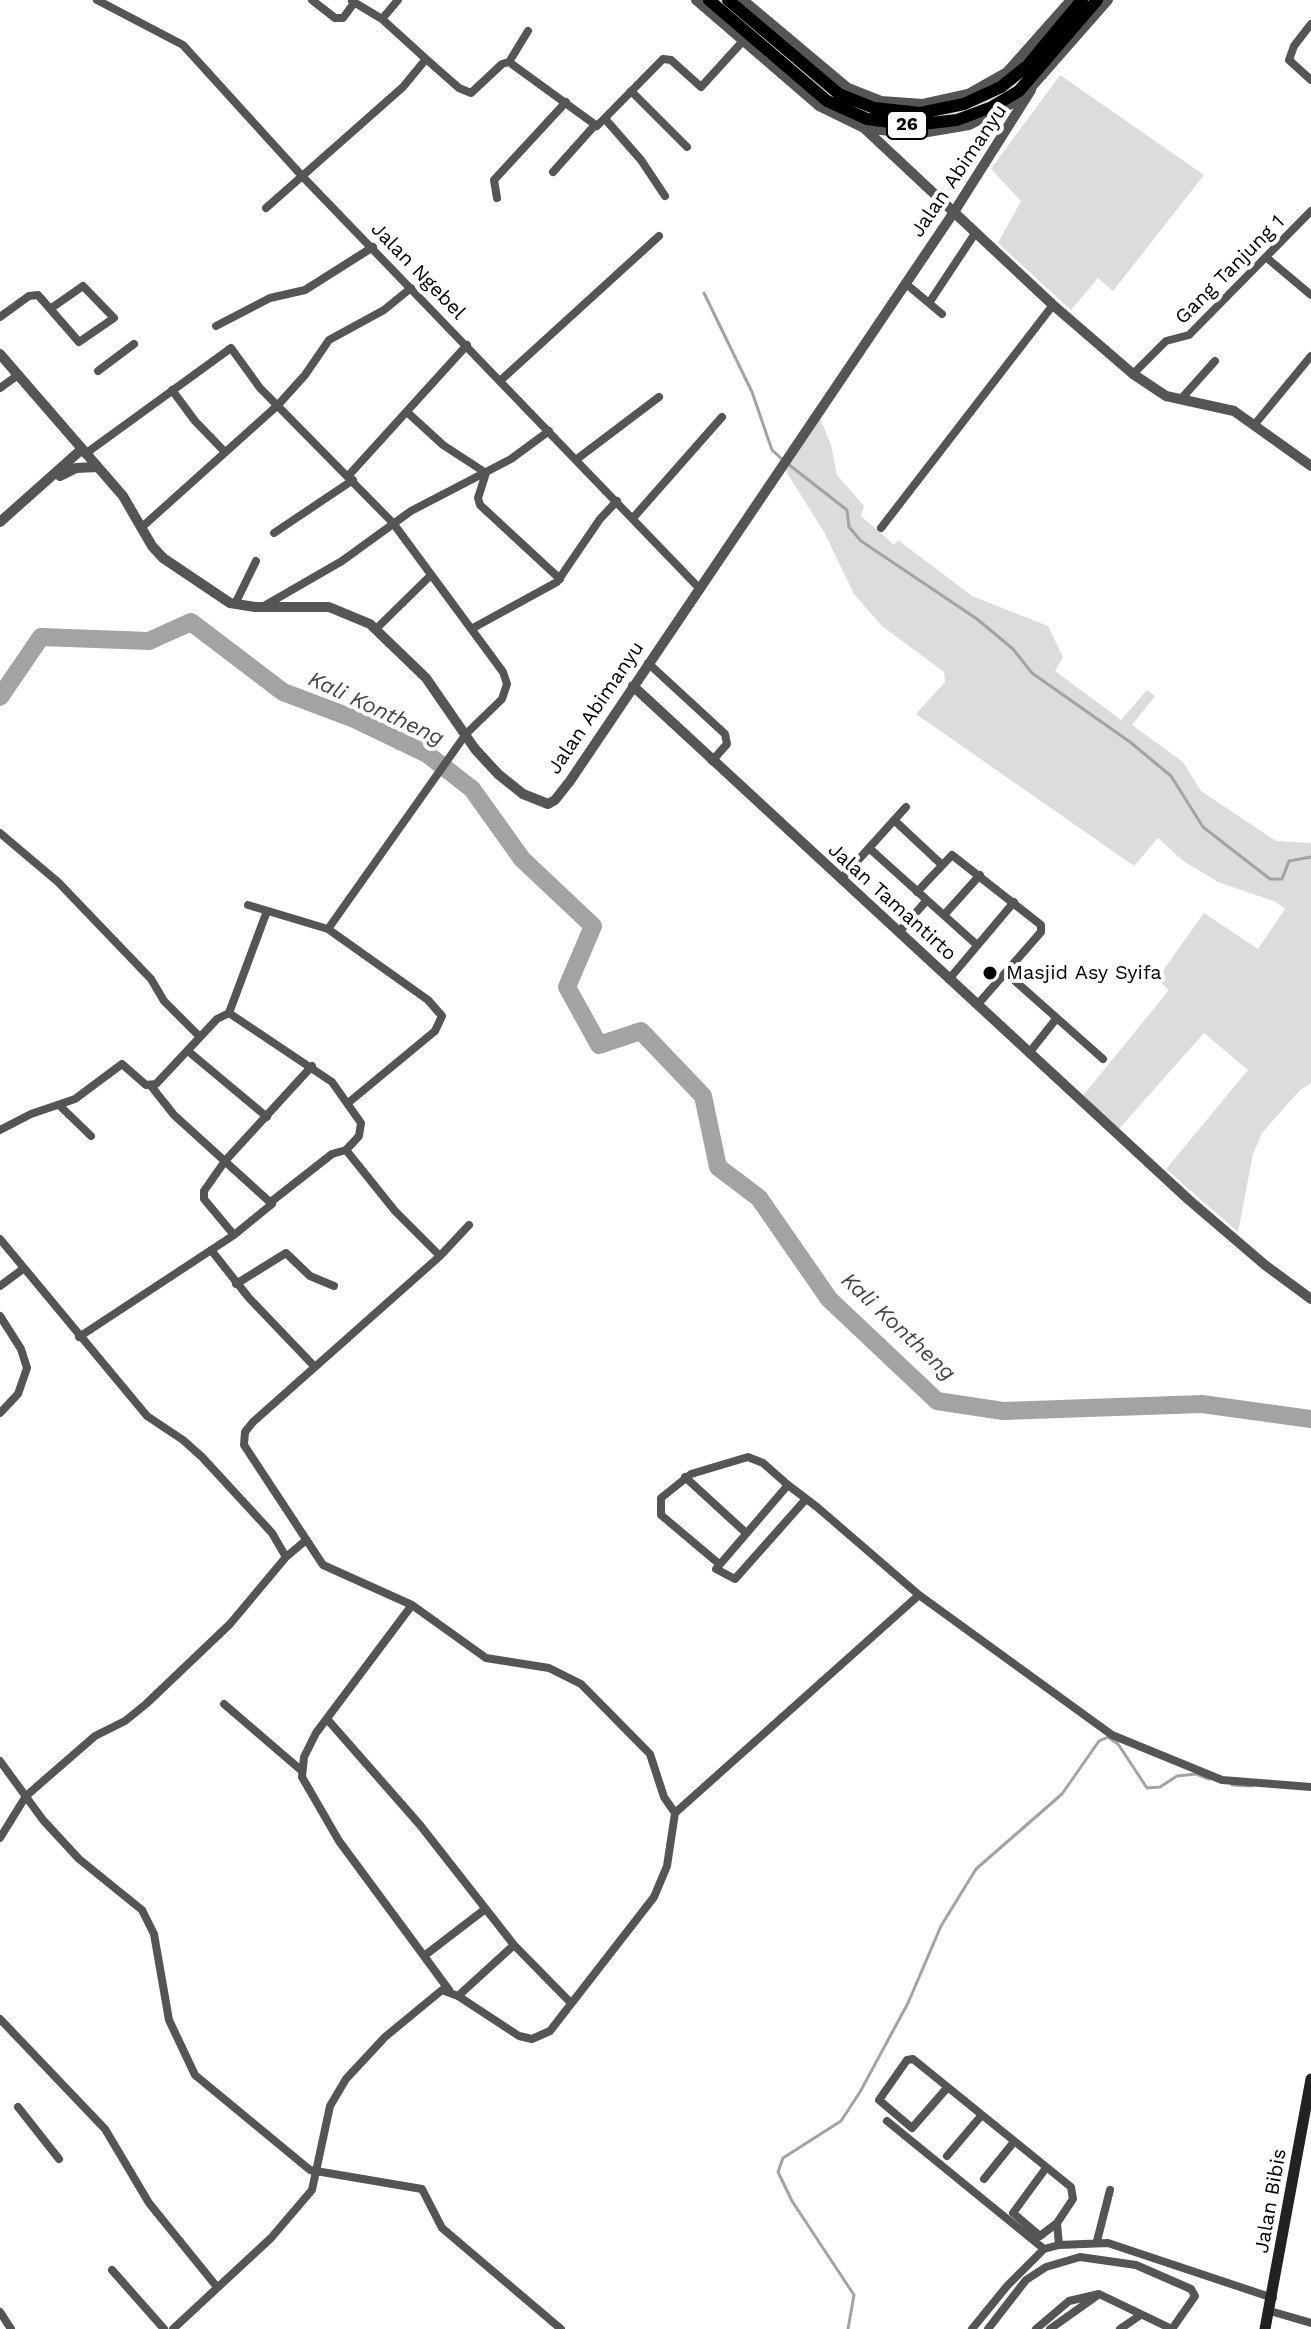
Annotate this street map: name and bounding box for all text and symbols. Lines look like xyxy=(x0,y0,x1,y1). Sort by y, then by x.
street label: Jalan Abimanyu xyxy=(906,100,1012,242)
road number: 26 xyxy=(887,111,927,139)
street label: Gang Tanjung 1 xyxy=(1170,210,1290,330)
street label: Jalan Ngebel xyxy=(366,217,470,325)
street label: Jalan Abimanyu xyxy=(543,637,649,779)
water label: Kali Kontheng xyxy=(304,666,448,752)
street label: Jalan Tamantirto xyxy=(823,838,961,966)
place label: Masjid Asy Syifa xyxy=(1006,961,1162,985)
marker: Masjid Asy Syifa xyxy=(981,964,999,982)
water label: Kali Kontheng xyxy=(835,1267,961,1387)
street label: Jalan Bibis xyxy=(1250,2147,1292,2255)

